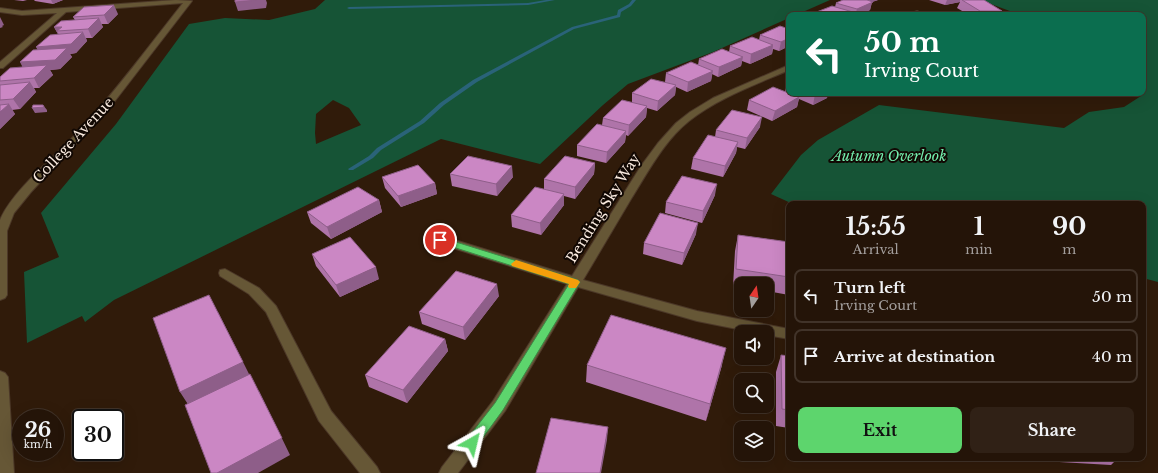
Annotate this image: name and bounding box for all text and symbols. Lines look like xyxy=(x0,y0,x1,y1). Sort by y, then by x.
text: 50 m xyxy=(864,25,940,60)
icon: left xyxy=(798,28,850,80)
text: Irving Court xyxy=(864,60,979,82)
street label: College Avenue xyxy=(29,93,117,187)
park label: Autumn Overlook xyxy=(830,147,946,165)
street label: Bending Sky Way xyxy=(562,150,644,266)
text: 15:55 xyxy=(846,212,906,241)
text: 1 xyxy=(974,212,984,241)
text: 90 xyxy=(1052,212,1086,241)
pin xyxy=(423,223,457,257)
icon: arrive xyxy=(429,229,451,251)
text: Arrival xyxy=(853,241,899,258)
text: min xyxy=(965,241,993,258)
text: m xyxy=(1062,241,1076,258)
north arrow xyxy=(734,277,774,317)
map controls xyxy=(734,277,774,461)
text: Turn left xyxy=(834,278,905,297)
icon: left xyxy=(800,285,822,307)
text: 50 m xyxy=(1092,287,1132,306)
text: Irving Court xyxy=(834,297,917,314)
button: sound xyxy=(734,325,774,365)
icon: arrive xyxy=(800,345,822,367)
text: Arrive at destination xyxy=(834,347,995,366)
text: 40 m xyxy=(1092,347,1132,366)
button: search xyxy=(734,373,774,413)
button: Exit xyxy=(798,407,962,453)
button: Share xyxy=(970,407,1134,453)
speed limit sign: 30 xyxy=(72,409,124,461)
text: 26 xyxy=(25,418,51,442)
button: layers xyxy=(734,421,774,461)
position arrow xyxy=(451,422,493,464)
text: km/h xyxy=(24,438,52,451)

